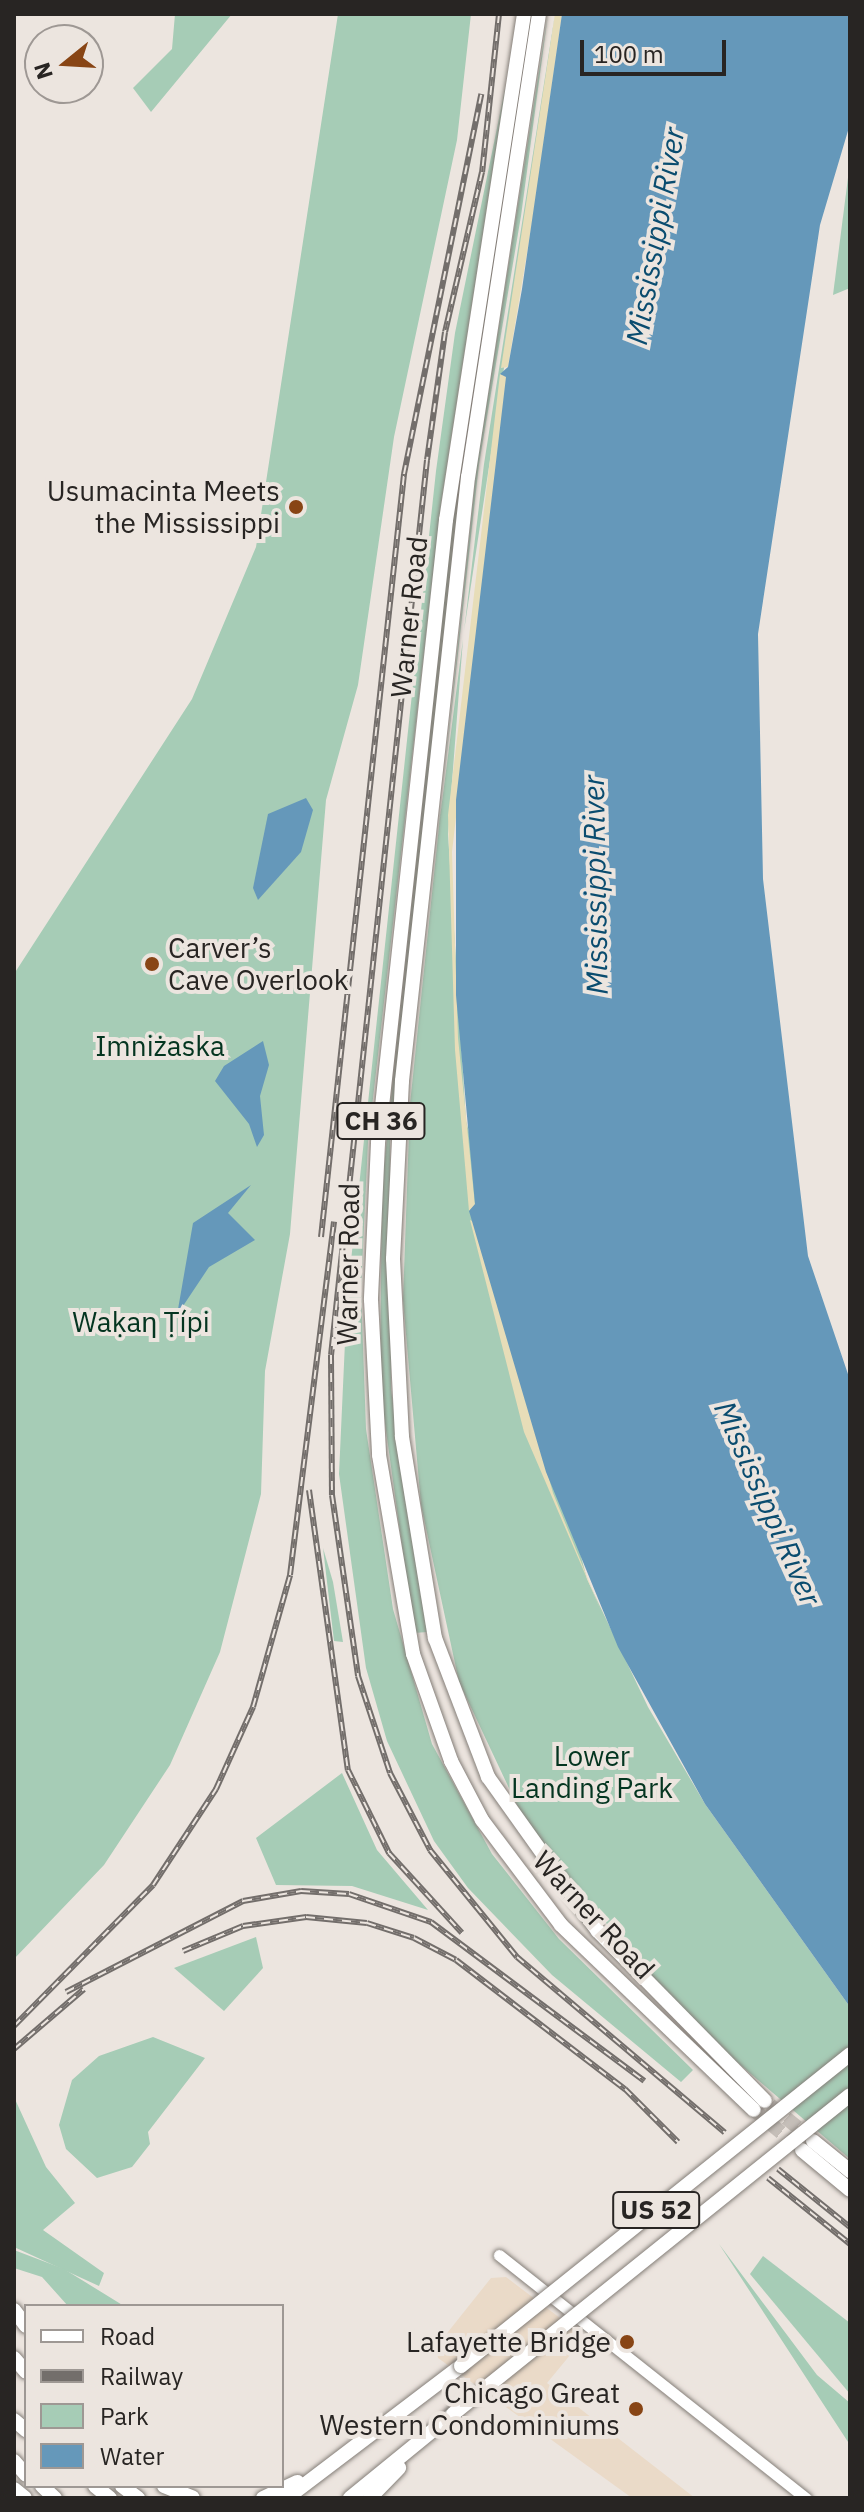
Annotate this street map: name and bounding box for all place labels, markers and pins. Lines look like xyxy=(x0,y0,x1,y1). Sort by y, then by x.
place label: Usumacinta Meets the Mississippi xyxy=(47,474,280,540)
marker: Usumacinta Meets the Mississippi xyxy=(287,498,305,516)
place label: Carver’s Cave Overlook xyxy=(168,931,348,997)
marker: Carver’s Cave Overlook xyxy=(143,955,161,973)
place label: Lafayette Bridge xyxy=(406,2325,611,2359)
marker: Lafayette Bridge xyxy=(618,2333,636,2351)
place label: Chicago Great Western Condominiums xyxy=(320,2376,620,2442)
marker: Chicago Great Western Condominiums xyxy=(627,2400,645,2418)

